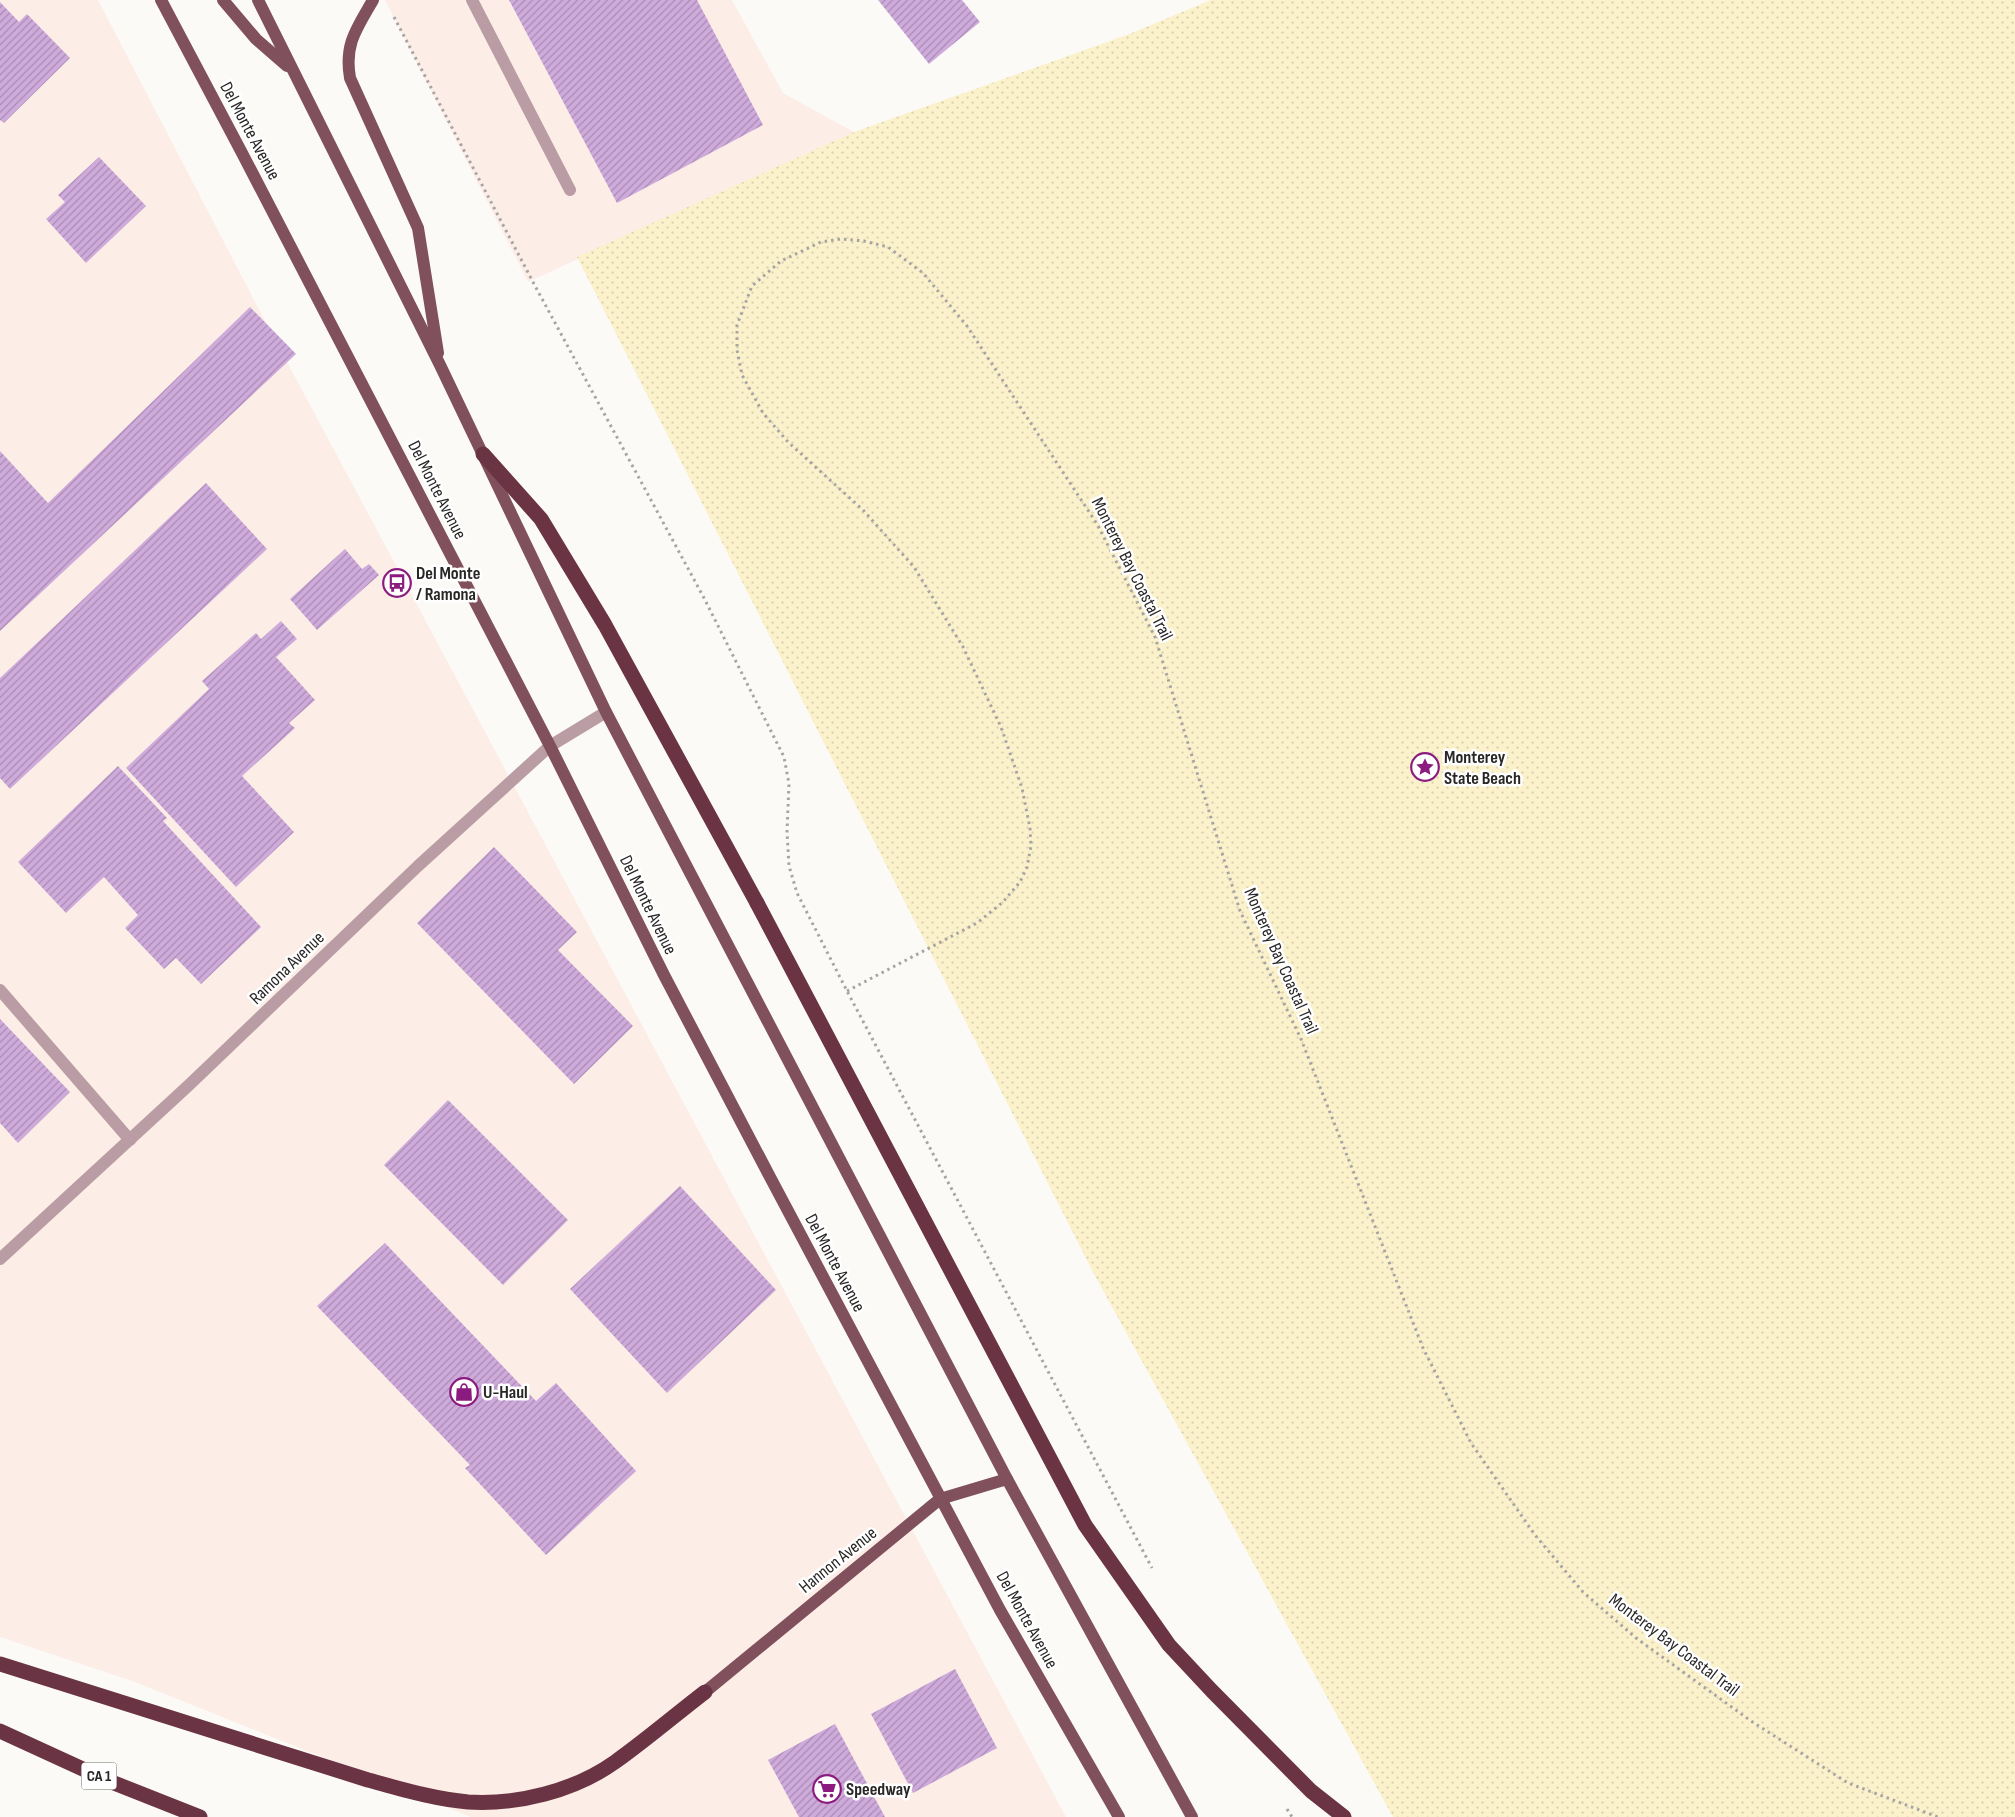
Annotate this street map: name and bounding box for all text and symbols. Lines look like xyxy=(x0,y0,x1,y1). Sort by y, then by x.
street label: Del Monte Avenue xyxy=(215,79,285,183)
street label: Del Monte Avenue xyxy=(403,437,471,543)
street label: Monterey Bay Coastal Trail xyxy=(1087,494,1177,644)
place label: Del Monte / Ramona xyxy=(416,563,480,605)
bus stop icon: Del Monte / Ramona xyxy=(382,568,412,598)
place label: Monterey State Beach xyxy=(1444,747,1521,789)
place icon: Monterey State Beach xyxy=(1410,752,1440,782)
street label: Del Monte Avenue xyxy=(615,852,681,958)
street label: Monterey Bay Coastal Trail xyxy=(1239,885,1323,1037)
street label: Ramona Avenue xyxy=(245,927,329,1009)
street label: Del Monte Avenue xyxy=(800,1211,870,1315)
shop icon: U-Haul xyxy=(449,1377,479,1407)
place label: U-Haul xyxy=(483,1382,528,1403)
street label: Hannon Avenue xyxy=(795,1522,881,1598)
street label: Del Monte Avenue xyxy=(992,1568,1062,1672)
street label: Monterey Bay Coastal Trail xyxy=(1605,1589,1743,1701)
road number: CA 1 xyxy=(82,1762,116,1790)
supermarket icon: Speedway xyxy=(812,1774,842,1804)
place label: Speedway xyxy=(846,1779,911,1800)

